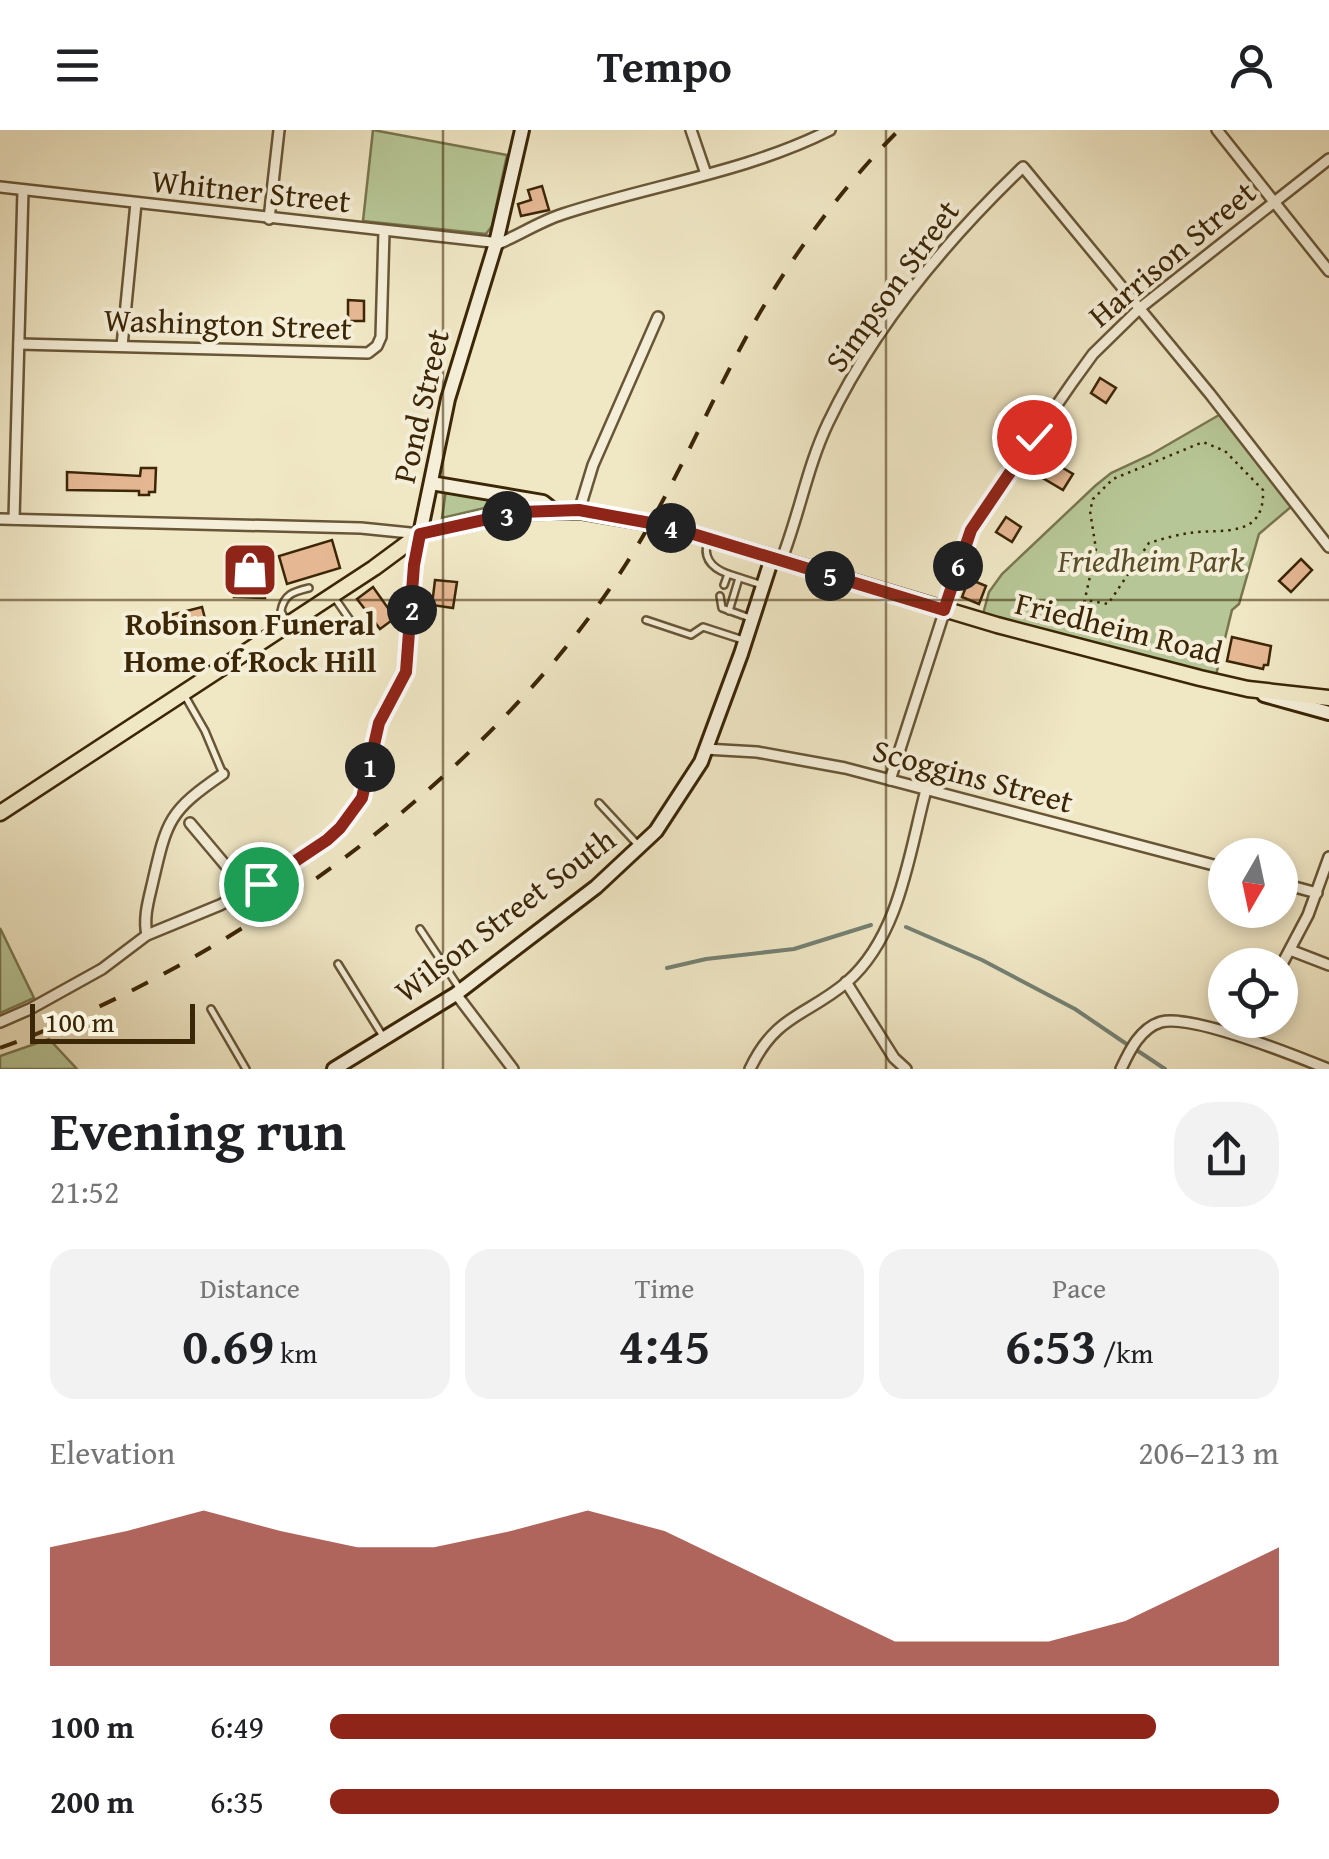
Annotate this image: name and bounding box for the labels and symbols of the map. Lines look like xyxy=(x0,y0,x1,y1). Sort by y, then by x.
street label: Whitner Street xyxy=(149,157,353,224)
street label: Harrison Street xyxy=(1077,169,1266,338)
street label: Simpson Street xyxy=(813,190,970,382)
street label: Washington Street xyxy=(103,296,353,351)
street label: Pond Street xyxy=(380,324,461,487)
pin xyxy=(992,395,1077,480)
pin: 3 xyxy=(482,491,532,541)
pin: 4 xyxy=(646,503,696,553)
park label: Friedheim Park xyxy=(1057,537,1245,584)
shop icon: Robinson Funeral Home of Rock Hill xyxy=(220,540,280,600)
pin: 6 xyxy=(933,541,983,591)
pin: 5 xyxy=(805,551,855,601)
street label: Friedheim Road xyxy=(1011,579,1228,676)
pin: 2 xyxy=(387,585,437,635)
place label: Robinson Funeral Home of Rock Hill xyxy=(124,600,377,684)
street label: Scoggins Street xyxy=(868,726,1079,825)
pin: 1 xyxy=(345,742,395,792)
street label: Wilson Street South xyxy=(384,816,625,1013)
north arrow xyxy=(1208,838,1298,928)
pin xyxy=(219,842,304,927)
scale bar xyxy=(30,999,195,1044)

